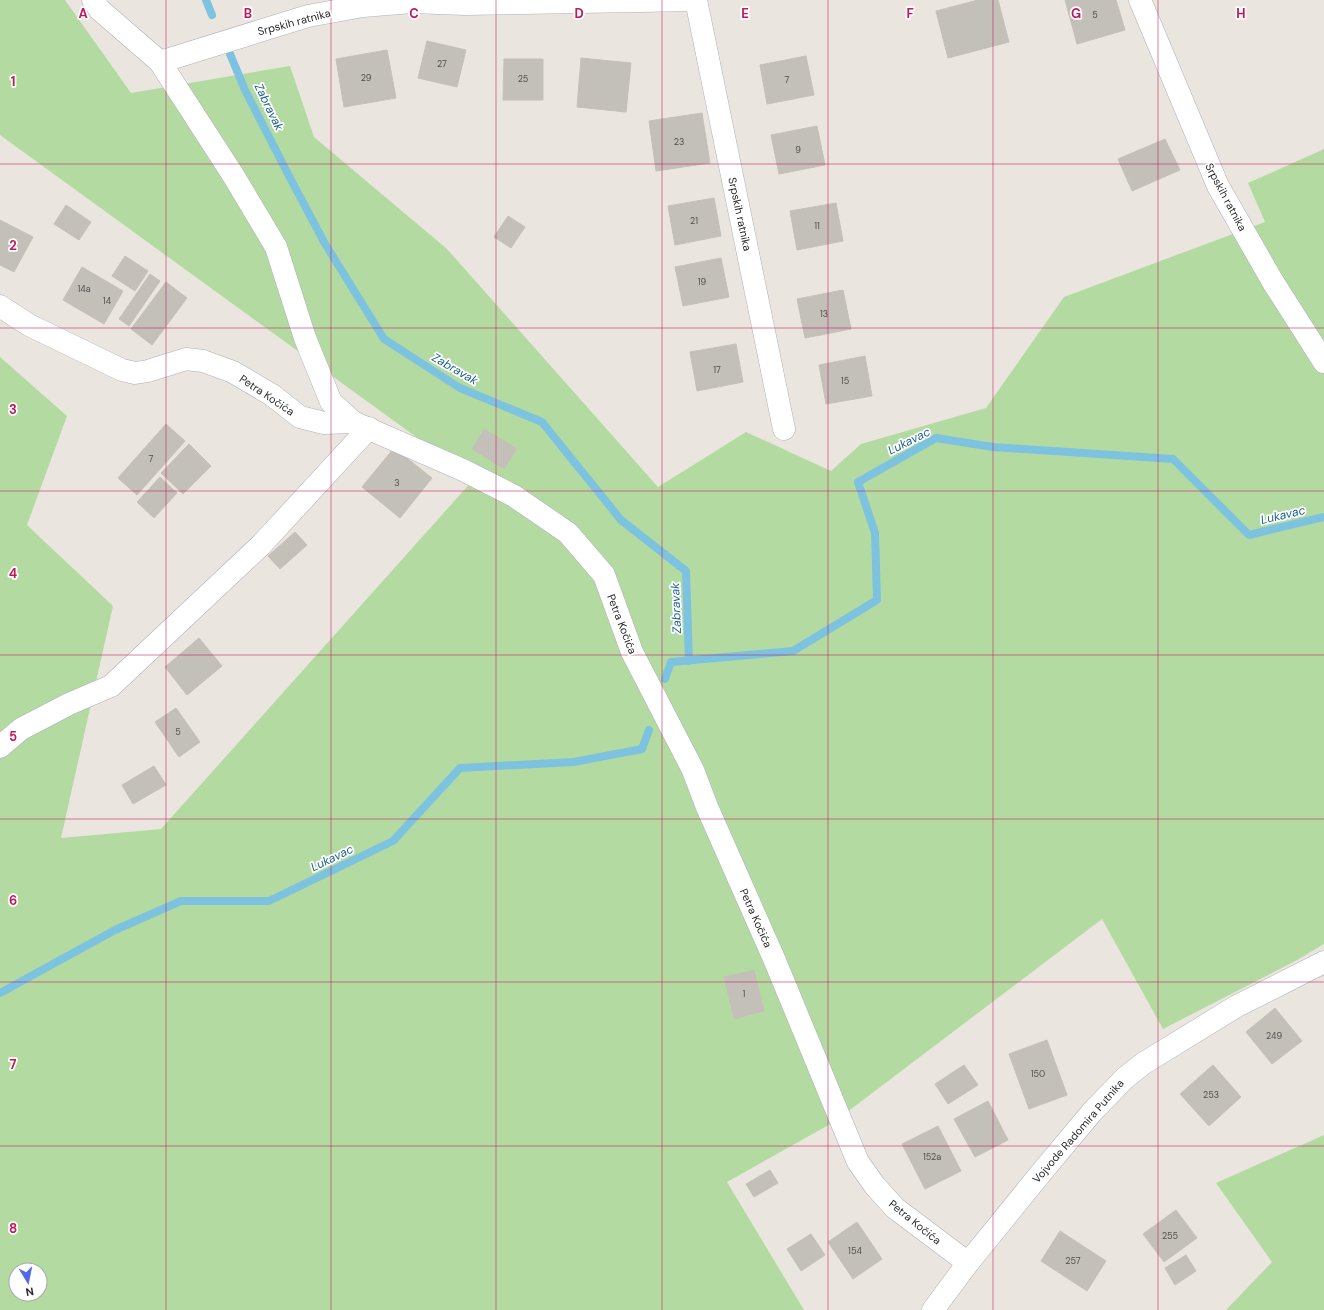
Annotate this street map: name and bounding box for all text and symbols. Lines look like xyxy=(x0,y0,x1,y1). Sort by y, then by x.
text: A xyxy=(78,5,88,22)
text: B xyxy=(244,5,252,22)
text: C xyxy=(409,5,419,22)
text: D xyxy=(574,5,584,22)
text: E xyxy=(741,5,749,22)
text: F xyxy=(906,5,914,22)
text: G xyxy=(1071,5,1081,22)
text: H xyxy=(1236,5,1246,22)
street label: Srpskih ratnika xyxy=(256,6,332,38)
house number: 5 xyxy=(1092,9,1098,21)
house number: 27 xyxy=(437,58,447,70)
house number: 29 xyxy=(361,72,372,84)
text: 1 xyxy=(11,73,15,90)
house number: 25 xyxy=(518,73,528,85)
house number: 7 xyxy=(785,74,790,86)
water label: Zabravak xyxy=(251,81,288,134)
house number: 23 xyxy=(674,136,684,148)
house number: 9 xyxy=(795,144,801,156)
street label: Srpskih ratnika xyxy=(1202,161,1250,233)
street label: Srpskih ratnika xyxy=(725,176,755,252)
house number: 21 xyxy=(690,215,698,227)
house number: 11 xyxy=(814,220,820,232)
text: 2 xyxy=(9,237,17,254)
house number: 19 xyxy=(698,276,707,288)
house number: 14a xyxy=(77,283,91,295)
house number: 14 xyxy=(103,295,112,307)
house number: 13 xyxy=(820,308,828,320)
water label: Zabravak xyxy=(429,349,482,389)
house number: 17 xyxy=(713,364,721,376)
street label: Petra Kočića xyxy=(237,372,297,418)
house number: 15 xyxy=(841,375,849,387)
text: 3 xyxy=(9,401,17,418)
water label: Lukavac xyxy=(885,424,933,458)
house number: 7 xyxy=(149,453,154,465)
house number: 3 xyxy=(394,477,400,489)
water label: Lukavac xyxy=(1259,502,1307,528)
text: 4 xyxy=(9,565,17,582)
water label: Zabravak xyxy=(667,582,685,634)
street label: Petra Kočića xyxy=(604,592,640,656)
house number: 5 xyxy=(175,726,181,738)
text: 5 xyxy=(9,728,17,745)
water label: Lukavac xyxy=(308,841,356,875)
street label: Petra Kočića xyxy=(737,886,775,950)
text: 6 xyxy=(9,892,17,909)
house number: 1 xyxy=(743,988,746,1000)
house number: 249 xyxy=(1266,1030,1282,1042)
text: 7 xyxy=(10,1056,17,1073)
house number: 150 xyxy=(1031,1068,1045,1080)
street label: Vojvode Radomira Putnika xyxy=(1029,1076,1127,1186)
house number: 253 xyxy=(1203,1089,1219,1101)
house number: 152a xyxy=(923,1151,941,1163)
street label: Petra Kočića xyxy=(886,1197,944,1247)
text: 8 xyxy=(9,1220,17,1237)
house number: 255 xyxy=(1162,1230,1178,1242)
house number: 154 xyxy=(848,1245,862,1257)
house number: 257 xyxy=(1065,1255,1081,1267)
north arrow xyxy=(8,1262,48,1302)
text: N xyxy=(25,1284,35,1299)

